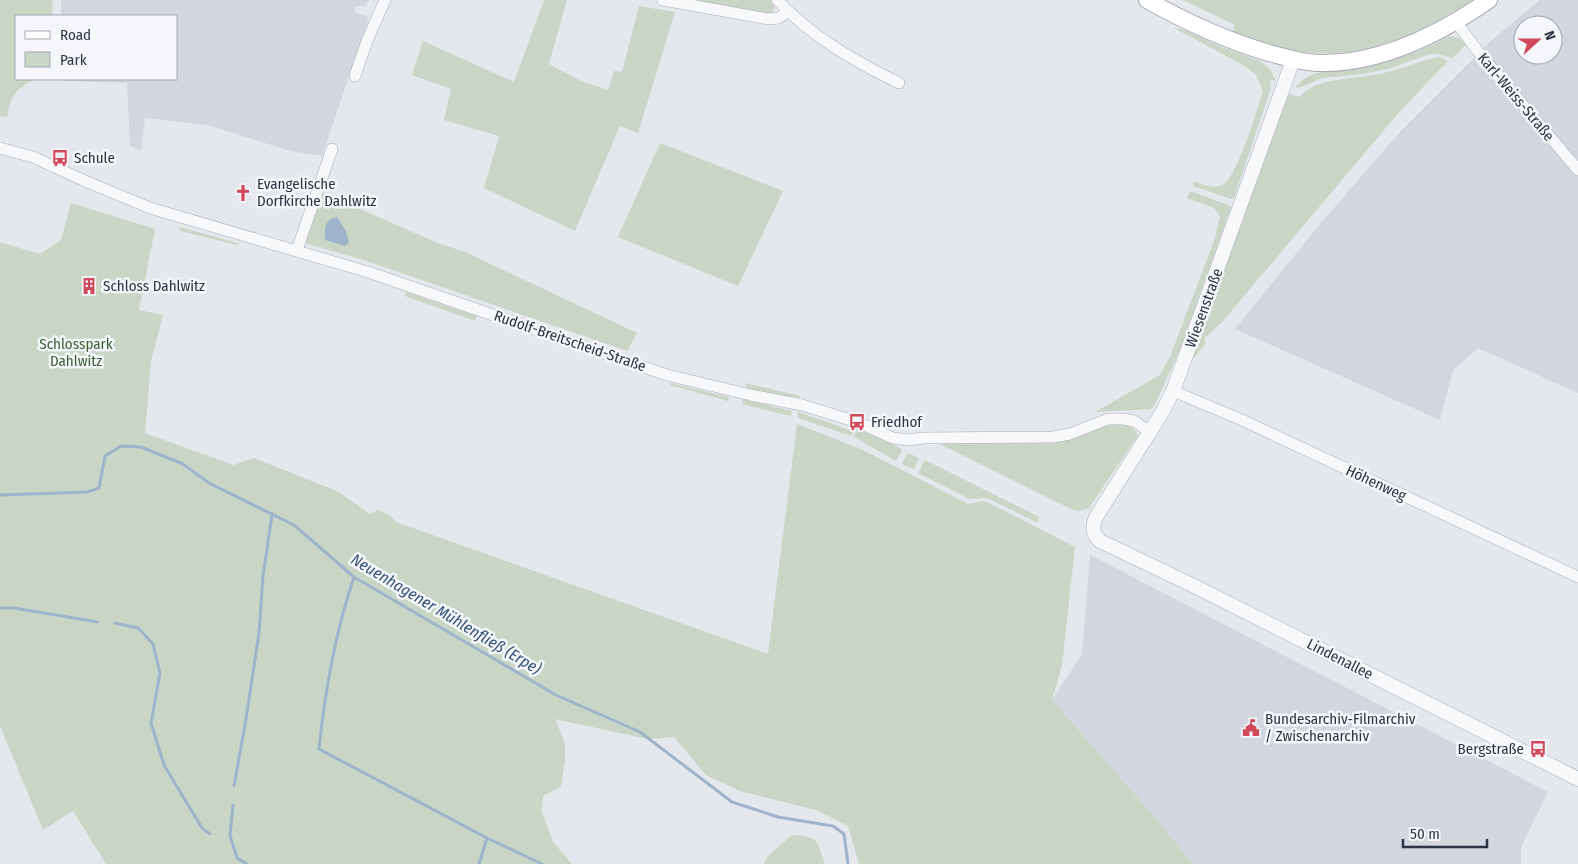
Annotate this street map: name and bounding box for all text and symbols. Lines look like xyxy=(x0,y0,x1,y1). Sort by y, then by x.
legend xyxy=(15,15,178,80)
north arrow xyxy=(1513,15,1563,65)
text: Road xyxy=(60,26,91,44)
text: N xyxy=(1540,29,1559,42)
street label: Karl-Weiss-Straße xyxy=(1474,49,1558,145)
text: Park xyxy=(60,51,87,69)
bus stop icon: Schule xyxy=(50,148,70,168)
place label: Schule xyxy=(74,149,115,167)
place label: Evangelische Dorfkirche Dahlwitz xyxy=(257,175,377,210)
church icon: Evangelische Dorfkirche Dahlwitz xyxy=(233,183,253,203)
street label: Wiesenstraße xyxy=(1181,266,1227,350)
building icon: Schloss Dahlwitz xyxy=(79,276,99,296)
place label: Schloss Dahlwitz xyxy=(103,277,205,295)
street label: Rudolf-Breitscheid-Straße xyxy=(492,307,648,375)
park label: Schlosspark Dahlwitz xyxy=(39,335,113,370)
bus stop icon: Friedhof xyxy=(847,412,867,432)
place label: Friedhof xyxy=(871,413,923,431)
street label: Höhenweg xyxy=(1343,461,1409,505)
water label: Neuenhagener Mühlenfließ (Erpe) xyxy=(348,550,545,678)
street label: Lindenallee xyxy=(1304,635,1376,683)
place label: Bundesarchiv-Filmarchiv / Zwischenarchiv xyxy=(1265,710,1416,745)
public building icon: Bundesarchiv-Filmarchiv / Zwischenarchiv xyxy=(1241,718,1261,738)
bus stop icon: Bergstraße xyxy=(1528,739,1548,759)
place label: Bergstraße xyxy=(1458,740,1524,758)
scale bar xyxy=(1403,816,1487,848)
text: 50 m xyxy=(1410,825,1440,843)

